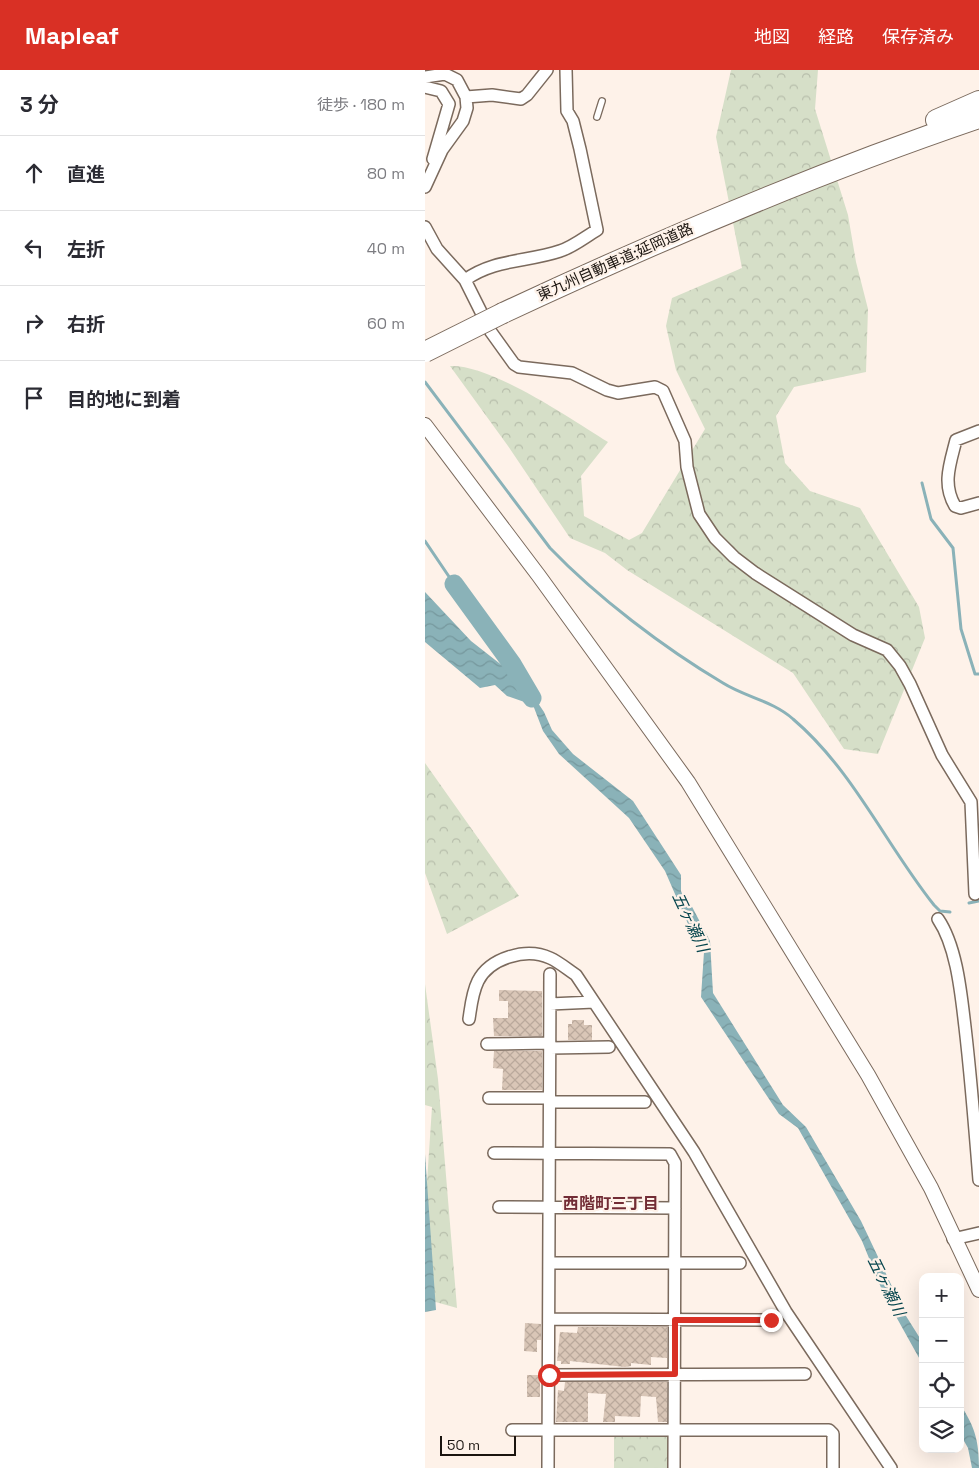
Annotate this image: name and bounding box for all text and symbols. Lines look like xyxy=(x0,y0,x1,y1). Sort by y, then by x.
text: Mapleaf xyxy=(25,20,119,51)
text: 地図 xyxy=(754,25,790,48)
text: 経路 xyxy=(818,25,854,48)
text: 保存済み xyxy=(882,25,954,48)
text: 3 分 xyxy=(20,91,59,118)
text: 徒歩 · 180 m xyxy=(317,94,405,115)
icon: ahead xyxy=(20,159,48,187)
text: 直進 xyxy=(67,162,105,187)
text: 80 m xyxy=(367,163,405,184)
street label: 東九州自動車道;延岡道路 xyxy=(534,219,696,305)
icon: left xyxy=(20,234,48,262)
text: 左折 xyxy=(67,237,105,262)
text: 40 m xyxy=(367,238,405,259)
icon: right xyxy=(20,309,48,337)
text: 右折 xyxy=(67,312,105,337)
text: 60 m xyxy=(367,313,405,334)
icon: arrive xyxy=(20,384,48,412)
text: 目的地に到着 xyxy=(67,387,181,412)
water label: 五ヶ瀬川 xyxy=(668,889,714,957)
district label: 西階町三丁目 xyxy=(563,1193,659,1214)
water label: 五ヶ瀬川 xyxy=(863,1253,911,1321)
map controls xyxy=(919,1273,964,1453)
button: + xyxy=(919,1273,964,1318)
route end xyxy=(760,1309,783,1332)
button: − xyxy=(919,1318,964,1363)
button: locate xyxy=(919,1363,964,1408)
route start xyxy=(538,1364,561,1387)
button: layers xyxy=(919,1408,964,1453)
scale bar xyxy=(440,1433,516,1456)
text: 50 m xyxy=(447,1436,480,1454)

